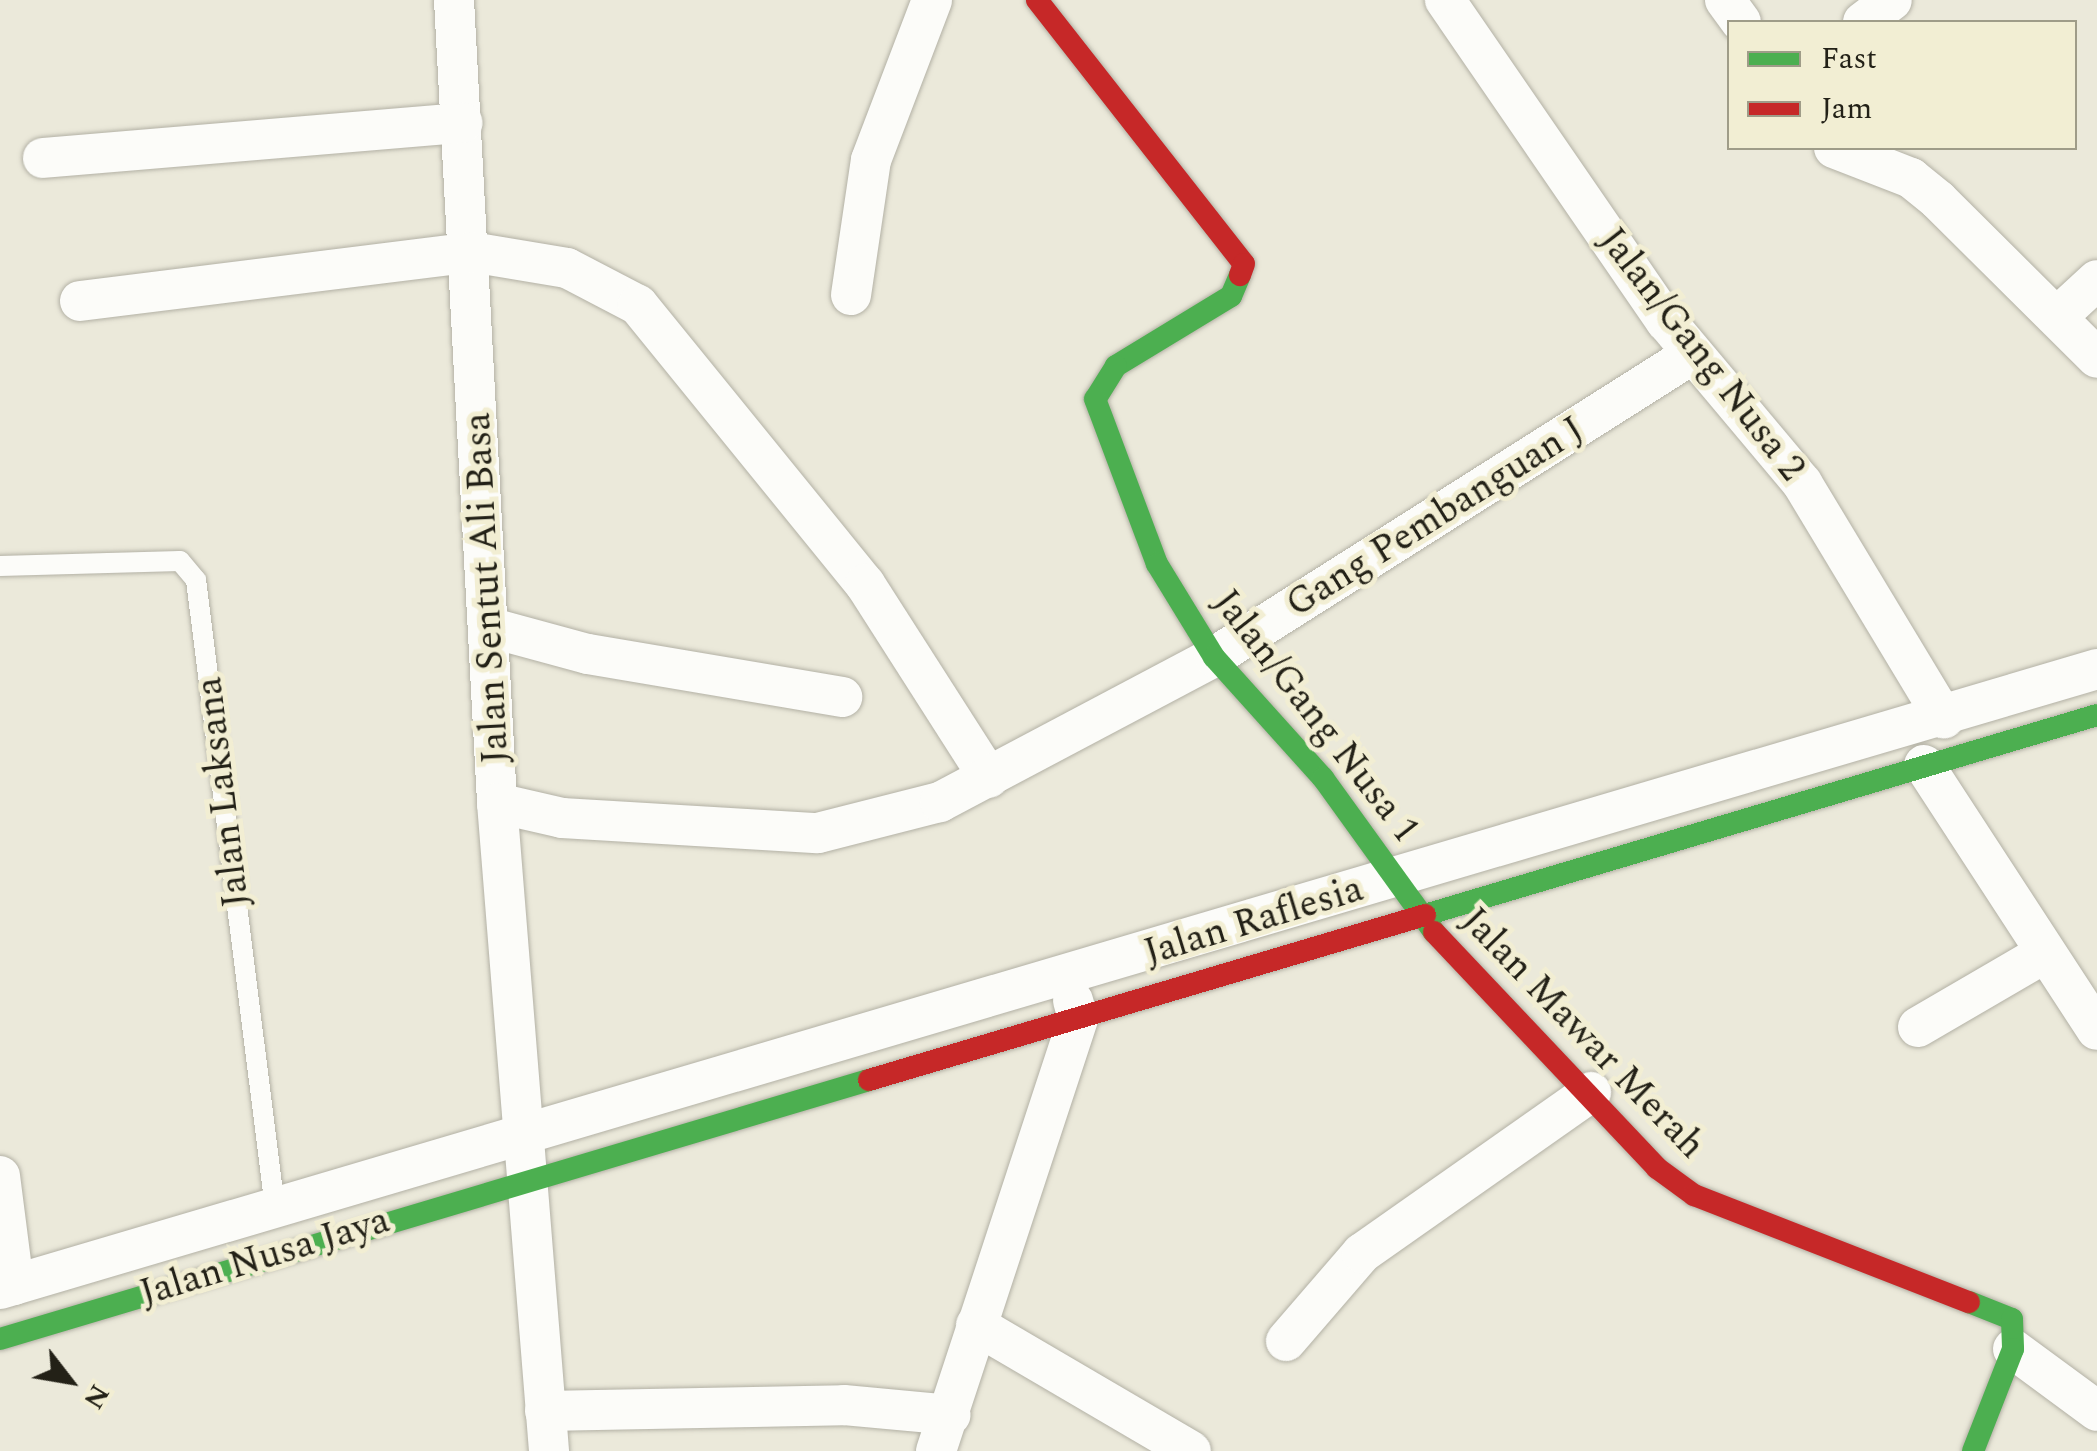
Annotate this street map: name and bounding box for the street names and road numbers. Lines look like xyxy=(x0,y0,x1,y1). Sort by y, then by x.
street label: Jalan/Gang Nusa 2 xyxy=(1588,219,1814,491)
street label: Gang Pembanguan J xyxy=(1278,408,1594,628)
street label: Jalan Sentut Ali Basa xyxy=(456,411,520,765)
street label: Jalan/Gang Nusa 1 xyxy=(1202,581,1428,853)
street label: Jalan Laksana xyxy=(187,674,261,910)
street label: Jalan Raflesia xyxy=(1139,867,1369,977)
street label: Jalan Mawar Merah xyxy=(1451,899,1713,1169)
street label: Jalan Nusa Jaya xyxy=(135,1198,395,1318)

